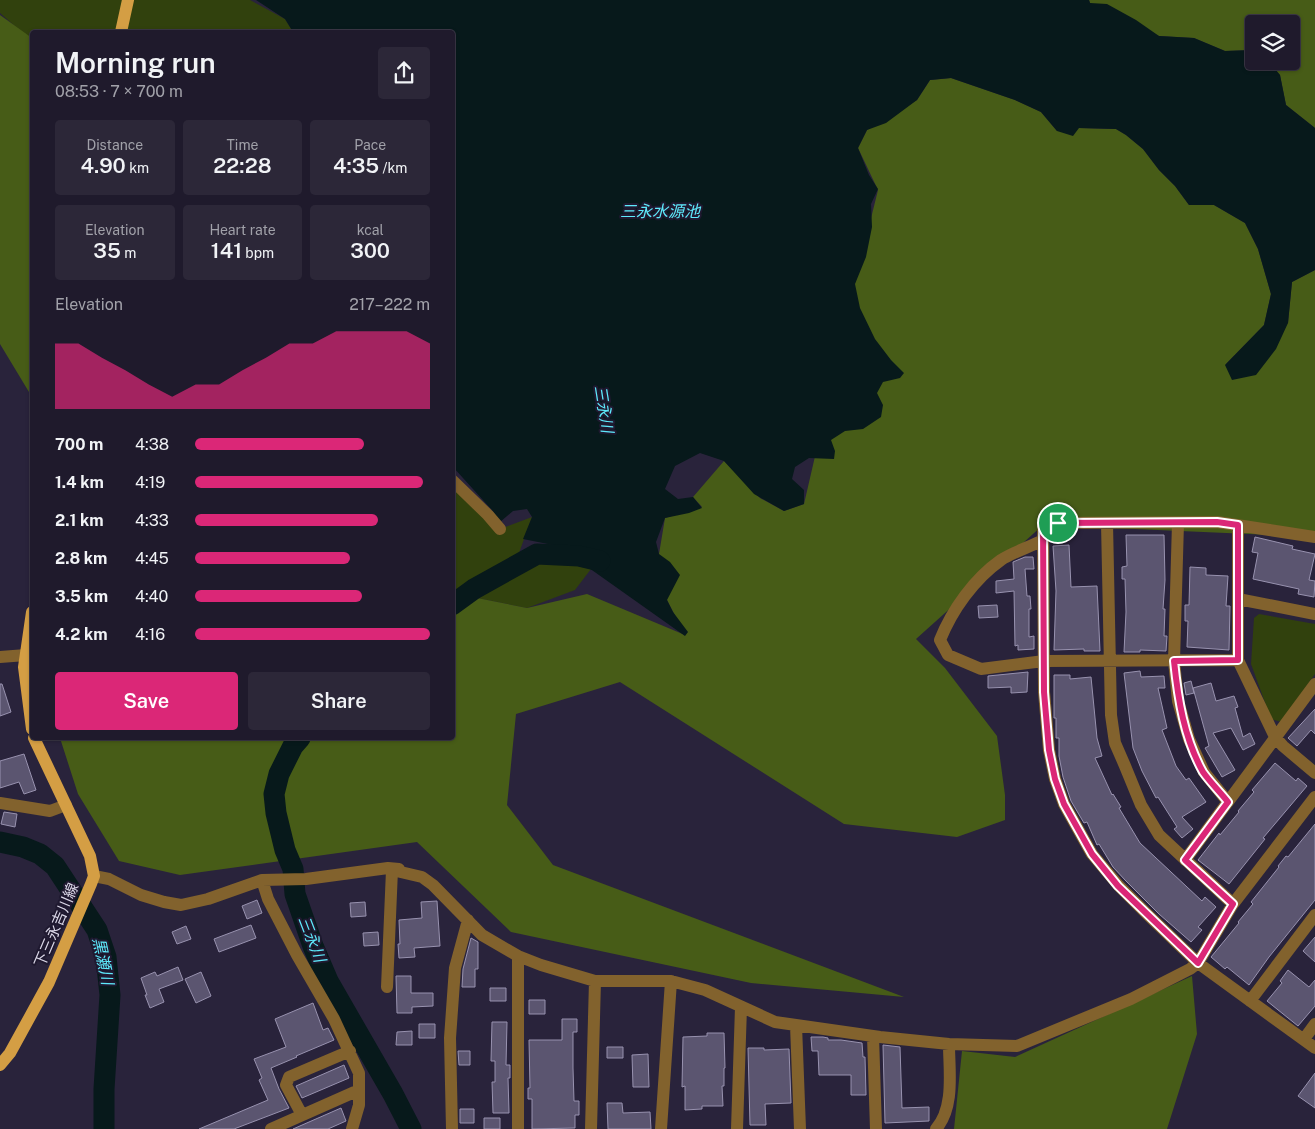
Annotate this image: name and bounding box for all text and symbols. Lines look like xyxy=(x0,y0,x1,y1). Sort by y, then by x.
map controls xyxy=(1245,15,1300,70)
button: layers xyxy=(1245,15,1300,70)
text: Morning run xyxy=(55,46,216,79)
button: share xyxy=(378,47,430,99)
text: 08:53 · 7 × 700 m xyxy=(55,82,183,101)
text: Distance xyxy=(86,137,143,153)
text: Time xyxy=(227,137,258,153)
text: Pace xyxy=(354,137,386,153)
text: 4.90 xyxy=(80,153,126,178)
text: 22:28 xyxy=(213,153,272,178)
text: 4:35 xyxy=(333,153,379,178)
text: km xyxy=(126,160,149,176)
text: /km xyxy=(379,160,407,176)
water label: 三永水源池 xyxy=(620,202,702,221)
text: Elevation xyxy=(85,222,145,238)
text: Heart rate xyxy=(209,222,276,238)
text: kcal xyxy=(357,222,384,238)
text: 35 xyxy=(93,238,121,263)
text: 141 xyxy=(211,238,242,263)
text: 300 xyxy=(350,238,390,263)
text: m xyxy=(121,245,136,261)
text: bpm xyxy=(242,245,274,261)
text: Elevation xyxy=(55,295,123,314)
text: 217–222 m xyxy=(349,295,430,314)
water label: 三永川 xyxy=(591,384,617,436)
text: 700 m xyxy=(55,435,103,454)
text: 4:38 xyxy=(135,435,169,454)
text: 1.4 km xyxy=(55,473,104,492)
text: 4:19 xyxy=(135,473,165,492)
pin xyxy=(1037,502,1079,544)
icon: arrive xyxy=(1044,509,1072,537)
text: 2.1 km xyxy=(55,511,104,530)
text: 4:33 xyxy=(135,511,169,530)
text: 2.8 km xyxy=(55,549,107,568)
text: 4:45 xyxy=(135,549,169,568)
text: 3.5 km xyxy=(55,587,108,606)
text: 4:40 xyxy=(135,587,168,606)
text: 4.2 km xyxy=(55,625,108,644)
text: 4:16 xyxy=(135,625,165,644)
button: Save xyxy=(55,672,238,730)
button: Share xyxy=(248,672,430,730)
street label: 下三永吉川線 xyxy=(31,880,81,970)
water label: 三永川 xyxy=(295,913,330,967)
water label: 黒瀬川 xyxy=(89,936,118,988)

